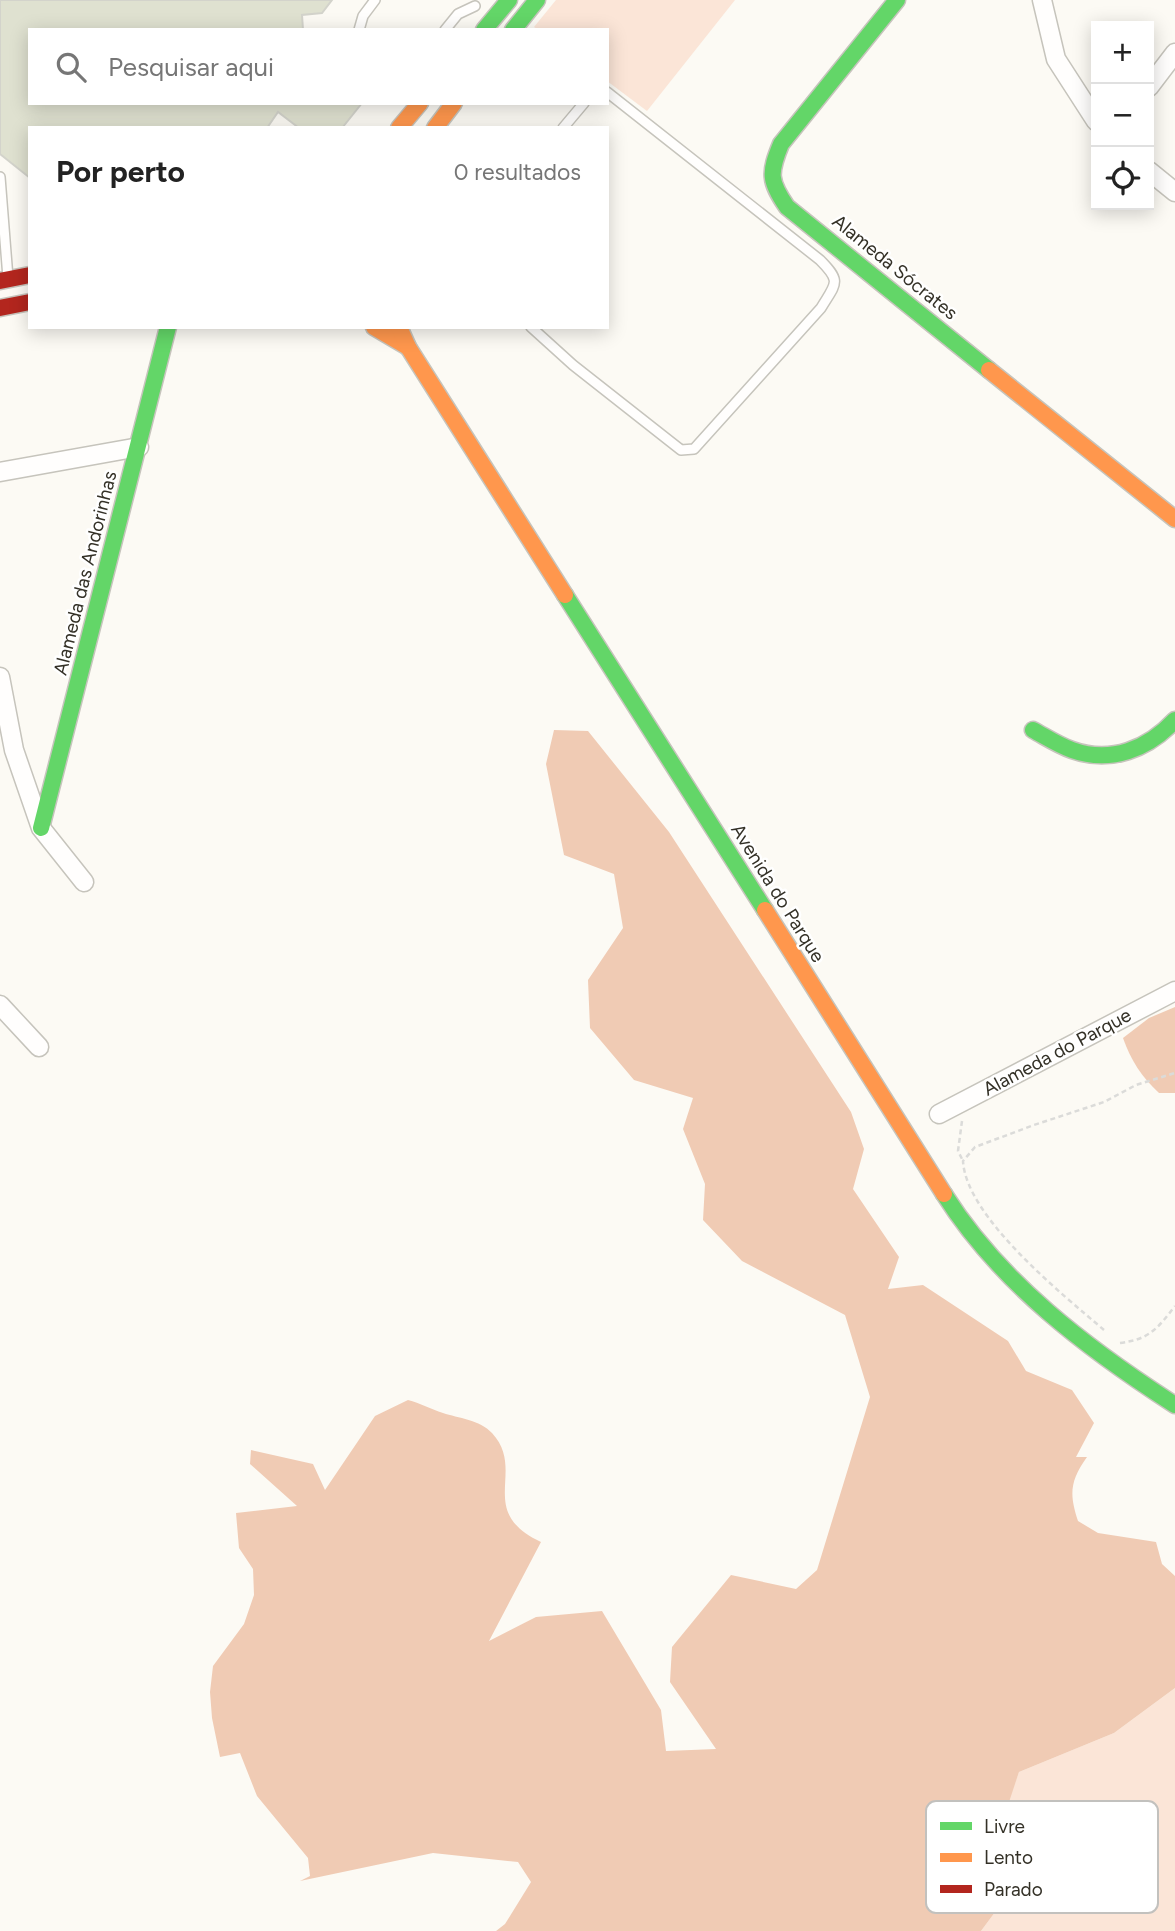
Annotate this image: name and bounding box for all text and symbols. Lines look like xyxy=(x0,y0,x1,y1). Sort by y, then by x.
map controls xyxy=(1091,21,1154,210)
button: + xyxy=(1091,21,1154,84)
search box xyxy=(28,28,609,105)
icon: search xyxy=(52,48,90,86)
text: Pesquisar aqui xyxy=(108,51,274,83)
button: − xyxy=(1091,84,1154,147)
button: locate xyxy=(1091,147,1154,210)
text: Por perto xyxy=(56,153,185,190)
text: 0 resultados xyxy=(454,158,581,186)
street label: Alameda Sócrates xyxy=(828,210,962,325)
street label: Alameda das Andorinhas xyxy=(49,469,122,677)
street label: Avenida do Parque xyxy=(726,820,830,966)
street label: Alameda do Parque xyxy=(979,1003,1135,1101)
legend xyxy=(926,1801,1158,1913)
text: Livre xyxy=(984,1815,1025,1838)
text: Lento xyxy=(984,1846,1033,1869)
text: Parado xyxy=(984,1878,1043,1901)

